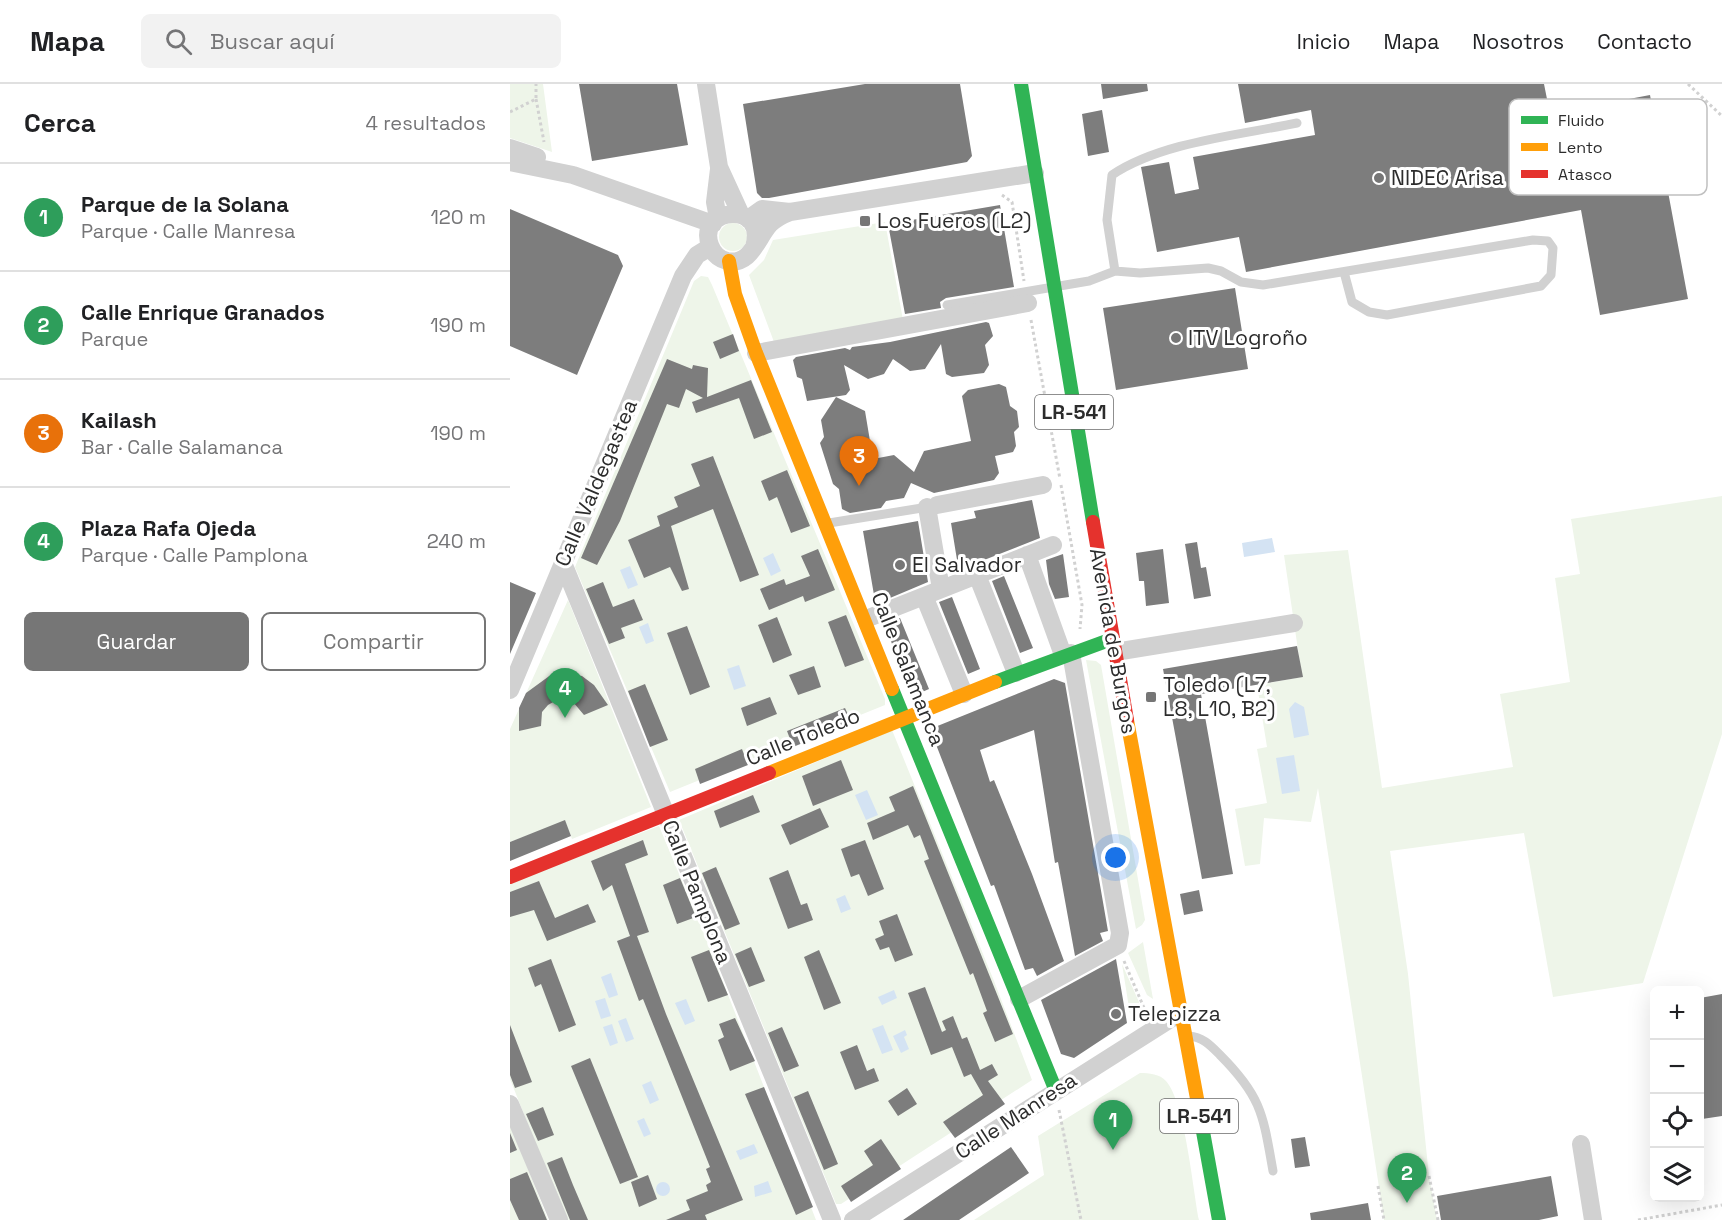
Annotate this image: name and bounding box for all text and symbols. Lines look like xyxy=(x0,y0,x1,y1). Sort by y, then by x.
search box xyxy=(141,14,561,68)
text: Mapa xyxy=(30,23,105,59)
icon: search xyxy=(162,25,195,58)
text: Buscar aquí xyxy=(210,27,335,55)
text: Inicio xyxy=(1297,28,1351,55)
text: Mapa xyxy=(1384,28,1439,55)
text: Nosotros xyxy=(1472,28,1564,55)
text: Contacto xyxy=(1597,28,1692,55)
legend xyxy=(1509,99,1707,195)
text: Cerca xyxy=(24,106,96,140)
text: 4 resultados xyxy=(366,110,486,136)
text: Fluido xyxy=(1558,110,1604,131)
text: Lento xyxy=(1558,137,1603,158)
place label: NIDEC Arisa xyxy=(1391,164,1504,191)
text: Atasco xyxy=(1558,164,1612,185)
marker: NIDEC Arisa xyxy=(1372,171,1386,185)
text: Parque de la Solana xyxy=(81,190,289,218)
text: 1 xyxy=(39,204,48,230)
text: 120 m xyxy=(430,204,486,230)
place label: Los Fueros (L2) xyxy=(877,207,1031,234)
marker: Los Fueros (L2) xyxy=(858,214,872,228)
text: Parque · Calle Manresa xyxy=(81,218,296,244)
text: Calle Enrique Granados xyxy=(81,298,325,326)
text: 2 xyxy=(38,312,49,338)
text: 190 m xyxy=(430,312,486,338)
place label: ITV Logroño xyxy=(1188,324,1308,351)
text: Parque xyxy=(81,326,148,352)
marker: ITV Logroño xyxy=(1169,331,1183,345)
street label: Calle Valdegastea xyxy=(548,395,643,570)
road number: LR-541 xyxy=(1035,395,1113,429)
text: Kailash xyxy=(81,406,157,434)
text: 3 xyxy=(37,420,50,446)
text: 190 m xyxy=(430,420,486,446)
text: Bar · Calle Salamanca xyxy=(81,434,283,460)
pin: 3 xyxy=(840,436,878,486)
text: Plaza Rafa Ojeda xyxy=(81,514,256,542)
text: 4 xyxy=(37,528,50,554)
text: 240 m xyxy=(427,528,486,554)
text: Parque · Calle Pamplona xyxy=(81,542,308,568)
street label: Avenida de Burgos xyxy=(1084,546,1143,736)
place label: El Salvador xyxy=(912,551,1022,578)
marker: El Salvador xyxy=(893,558,907,572)
street label: Calle Salamanca xyxy=(865,588,952,750)
button: Guardar xyxy=(24,612,249,671)
button: Compartir xyxy=(261,612,486,671)
pin: 4 xyxy=(546,668,584,718)
place label: Toledo (L7, L8, L10, B2) xyxy=(1163,671,1275,722)
marker: Toledo (L7, L8, L10, B2) xyxy=(1144,690,1158,704)
street label: Calle Toledo xyxy=(742,701,864,772)
street label: Calle Pamplona xyxy=(656,816,739,968)
your location xyxy=(1101,843,1130,872)
map controls xyxy=(1650,986,1704,1202)
button: + xyxy=(1650,986,1704,1040)
place label: Telepizza xyxy=(1128,1000,1221,1027)
marker: Telepizza xyxy=(1109,1007,1123,1021)
button: − xyxy=(1650,1040,1704,1094)
street label: Calle Manresa xyxy=(950,1066,1082,1165)
button: locate xyxy=(1650,1094,1704,1148)
road number: LR-541 xyxy=(1160,1099,1238,1133)
pin: 1 xyxy=(1094,1100,1132,1150)
button: layers xyxy=(1650,1148,1704,1202)
pin: 2 xyxy=(1388,1154,1426,1203)

